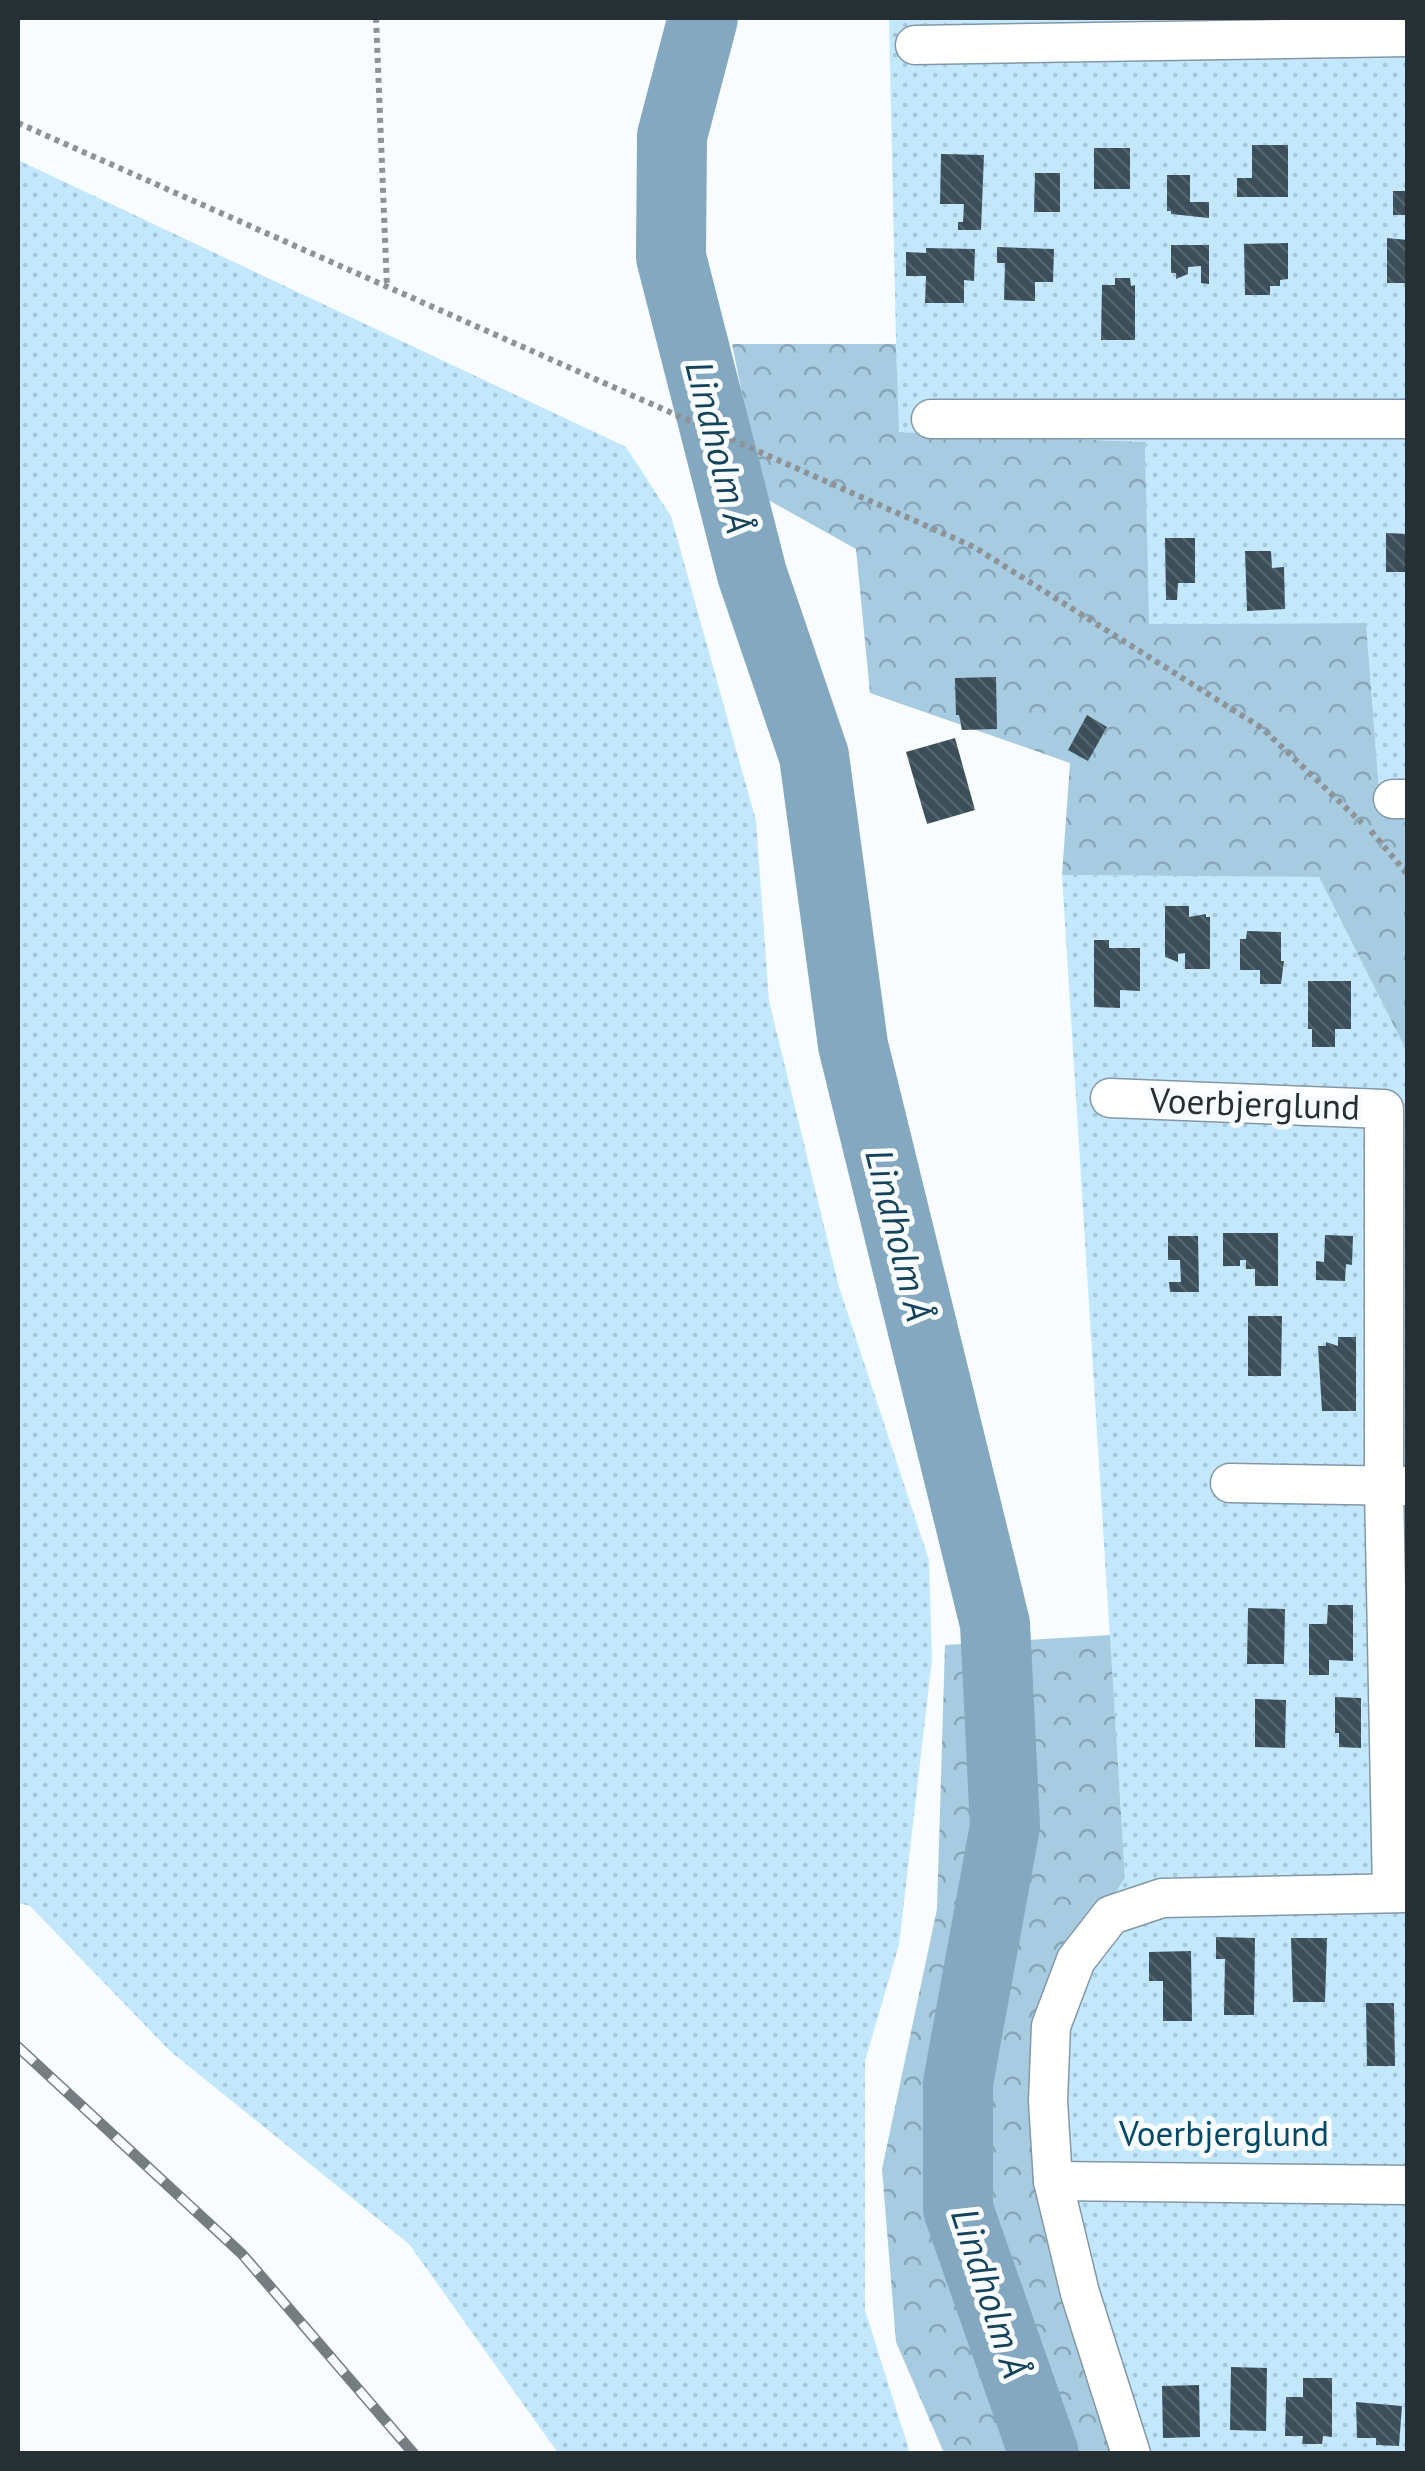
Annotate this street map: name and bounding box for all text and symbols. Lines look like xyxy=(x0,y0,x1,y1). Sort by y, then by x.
water label: Lindholm Å xyxy=(675,355,766,538)
street label: Voerbjerglund xyxy=(1148,1076,1361,1130)
water label: Lindholm Å xyxy=(855,1143,946,1326)
park label: Voerbjerglund xyxy=(1118,2110,1329,2156)
water label: Lindholm Å xyxy=(941,2201,1042,2384)

